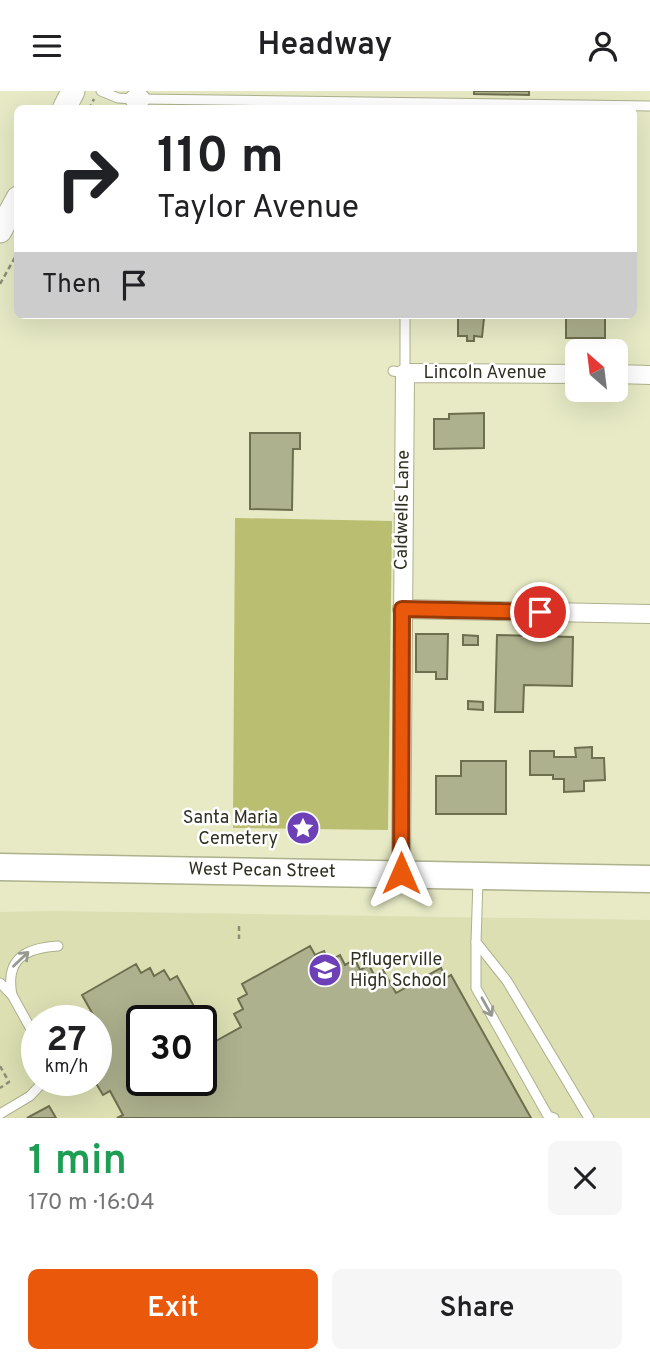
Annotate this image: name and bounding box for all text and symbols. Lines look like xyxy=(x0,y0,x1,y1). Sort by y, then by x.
text: Headway xyxy=(258,26,392,66)
icon: menu xyxy=(28,27,66,65)
icon: person xyxy=(584,27,622,65)
text: 110 m xyxy=(157,128,284,190)
icon: right xyxy=(42,133,133,224)
text: Taylor Avenue xyxy=(157,189,359,229)
icon: arrive xyxy=(115,266,153,304)
text: Then xyxy=(42,269,101,302)
north arrow xyxy=(565,339,628,403)
map controls xyxy=(565,339,628,402)
street label: Lincoln Avenue xyxy=(424,362,546,385)
street label: Caldwells Lane xyxy=(390,450,416,570)
pin xyxy=(510,582,570,642)
icon: arrive xyxy=(521,593,559,631)
place label: Santa Maria Cemetery xyxy=(183,807,278,851)
place icon: Santa Maria Cemetery xyxy=(284,809,322,847)
position arrow xyxy=(364,836,438,910)
street label: West Pecan Street xyxy=(188,858,336,884)
place label: Pflugerville High School xyxy=(350,949,447,993)
one-way arrow xyxy=(13,951,30,968)
school or university icon: Pflugerville High School xyxy=(306,951,344,989)
one-way arrow xyxy=(481,996,494,1017)
speed limit sign: 30 xyxy=(126,1005,217,1096)
text: 27 xyxy=(47,1019,86,1063)
text: km/h xyxy=(45,1056,88,1079)
text: 1 min xyxy=(28,1136,127,1189)
button: close xyxy=(548,1141,622,1215)
text: 170 m · 16:04 xyxy=(28,1189,155,1218)
button: Exit xyxy=(28,1269,318,1349)
button: Share xyxy=(332,1269,622,1349)

